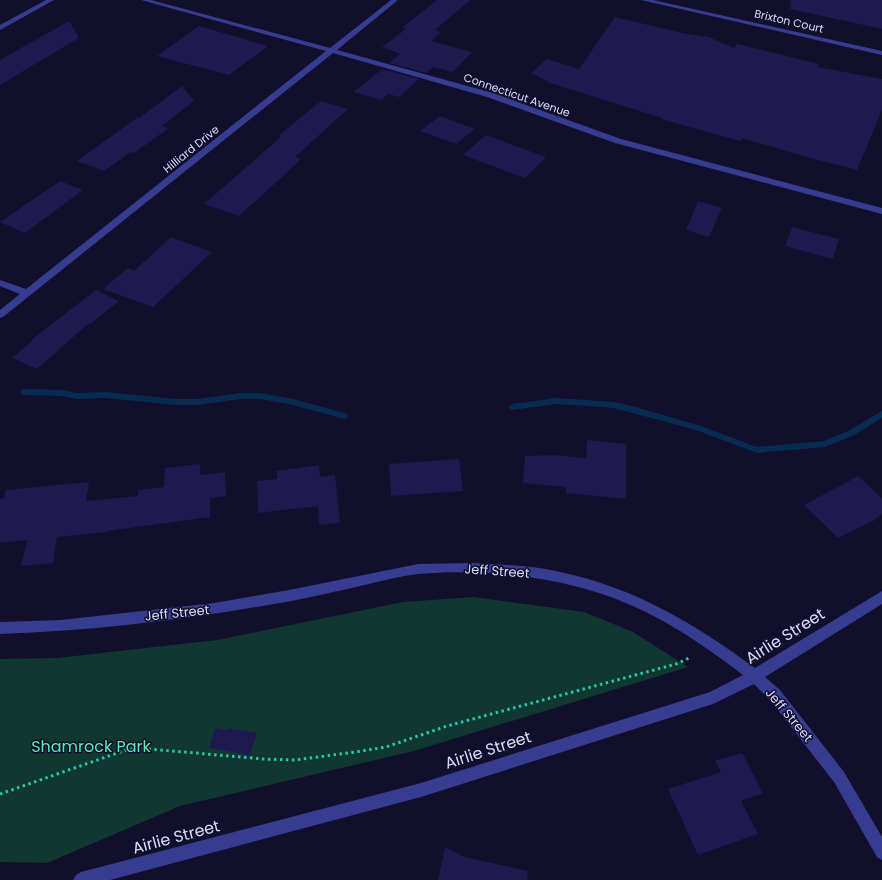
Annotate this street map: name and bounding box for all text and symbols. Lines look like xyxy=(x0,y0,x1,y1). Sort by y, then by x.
street label: Brixton Court xyxy=(753,5,825,37)
street label: Connecticut Avenue xyxy=(462,69,573,121)
street label: Hilliard Drive xyxy=(160,121,223,177)
street label: Jeff Street xyxy=(464,559,530,583)
street label: Jeff Street xyxy=(144,600,211,626)
street label: Airlie Street xyxy=(741,602,829,669)
street label: Jeff Street xyxy=(761,684,817,746)
street label: Airlie Street xyxy=(442,725,534,775)
park label: Shamrock Park xyxy=(31,735,152,758)
street label: Airlie Street xyxy=(130,814,222,860)

